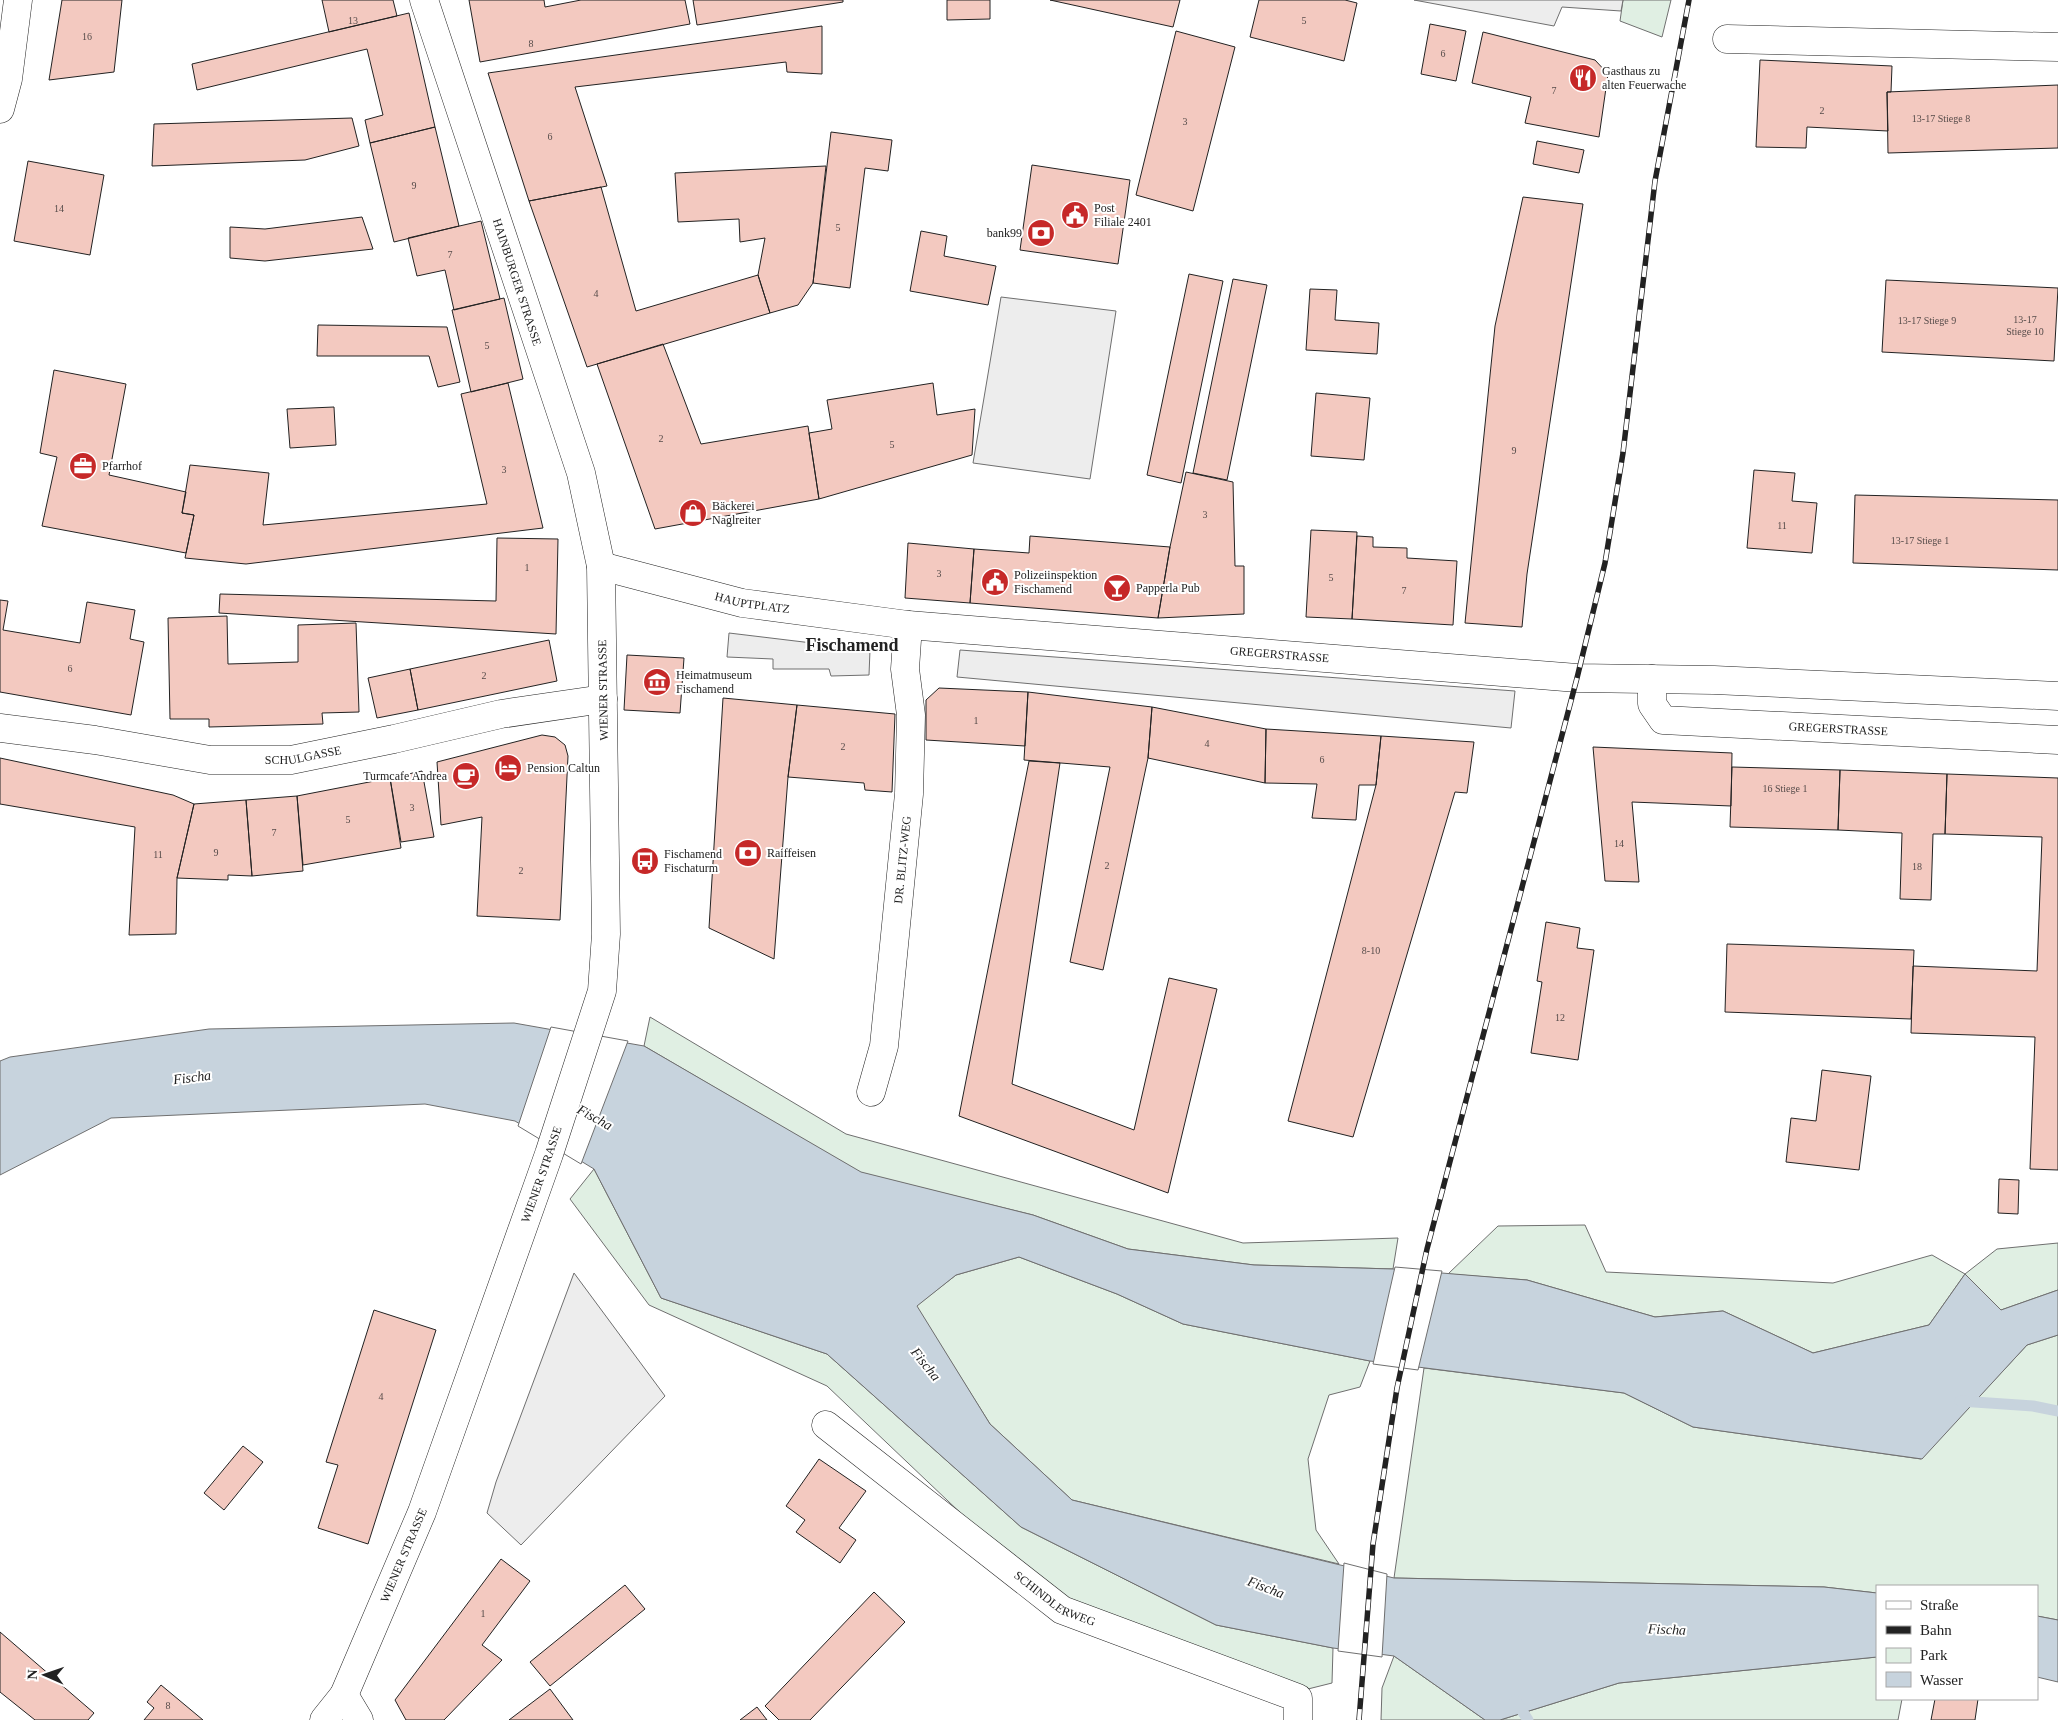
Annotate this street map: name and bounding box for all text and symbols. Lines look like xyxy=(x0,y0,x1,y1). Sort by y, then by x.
house number: 13 xyxy=(348,15,358,26)
house number: 5 xyxy=(1302,15,1307,26)
house number: 16 xyxy=(82,31,92,42)
house number: 8 xyxy=(529,38,534,49)
house number: 6 xyxy=(1441,48,1446,59)
restaurant icon: Gasthaus zu alten Feuerwache xyxy=(1568,63,1598,93)
place label: Gasthaus zu alten Feuerwache xyxy=(1602,64,1686,92)
house number: 7 xyxy=(1552,85,1557,96)
house number: 2 xyxy=(1820,105,1825,116)
house number: 13-17 Stiege 8 xyxy=(1912,113,1970,124)
house number: 3 xyxy=(1183,116,1188,127)
house number: 6 xyxy=(548,131,553,142)
house number: 9 xyxy=(412,180,417,191)
public building icon: Post Filiale 2401 xyxy=(1060,200,1090,230)
place label: Post Filiale 2401 xyxy=(1094,201,1152,229)
house number: 14 xyxy=(54,203,64,214)
street label: HAINBURGER STRASSE xyxy=(490,217,544,347)
bank icon: bank99 xyxy=(1026,218,1056,248)
house number: 5 xyxy=(836,222,841,233)
place label: bank99 xyxy=(987,226,1022,240)
house number: 7 xyxy=(448,249,453,260)
house number: 4 xyxy=(594,288,599,299)
house number: 13-17 Stiege 10 xyxy=(2006,314,2044,337)
house number: 13-17 Stiege 9 xyxy=(1898,315,1956,326)
house number: 5 xyxy=(485,340,490,351)
house number: 2 xyxy=(659,433,664,444)
house number: 5 xyxy=(890,439,895,450)
house number: 9 xyxy=(1512,445,1517,456)
office icon: Pfarrhof xyxy=(68,451,98,481)
place label: Pfarrhof xyxy=(102,459,142,473)
house number: 3 xyxy=(502,464,507,475)
shop icon: Bäckerei Naglreiter xyxy=(678,498,708,528)
place label: Bäckerei Naglreiter xyxy=(712,499,761,527)
house number: 3 xyxy=(1203,509,1208,520)
house number: 11 xyxy=(1777,520,1787,531)
house number: 13-17 Stiege 1 xyxy=(1891,535,1949,546)
house number: 1 xyxy=(525,562,530,573)
public building icon: Polizeiinspektion Fischamend xyxy=(980,567,1010,597)
house number: 3 xyxy=(937,568,942,579)
place label: Polizeiinspektion Fischamend xyxy=(1014,568,1097,596)
house number: 5 xyxy=(1329,572,1334,583)
bar icon: Papperla Pub xyxy=(1102,573,1132,603)
place label: Papperla Pub xyxy=(1136,581,1200,595)
house number: 7 xyxy=(1402,585,1407,596)
street label: HAUPTPLATZ xyxy=(713,589,791,616)
district label: Fischamend xyxy=(805,635,899,655)
street label: WIENER STRASSE xyxy=(595,639,611,741)
street label: GREGERSTRASSE xyxy=(1229,644,1330,665)
house number: 6 xyxy=(68,663,73,674)
museum icon: Heimatmuseum Fischamend xyxy=(642,667,672,697)
place label: Heimatmuseum Fischamend xyxy=(676,668,753,696)
house number: 2 xyxy=(482,670,487,681)
house number: 1 xyxy=(974,715,979,726)
street label: GREGERSTRASSE xyxy=(1788,719,1888,738)
house number: 4 xyxy=(1205,738,1210,749)
house number: 2 xyxy=(841,741,846,752)
street label: SCHULGASSE xyxy=(265,743,343,767)
hotel icon: Pension Caltun xyxy=(493,753,523,783)
house number: 6 xyxy=(1320,754,1325,765)
cafe icon: Turmcafe Andrea xyxy=(451,761,481,791)
place label: Pension Caltun xyxy=(527,761,600,775)
place label: Turmcafe Andrea xyxy=(363,769,448,783)
house number: 16 Stiege 1 xyxy=(1763,783,1808,794)
house number: 3 xyxy=(410,802,415,813)
house number: 5 xyxy=(346,814,351,825)
street label: DR. BLITZ-WEG xyxy=(891,815,914,904)
house number: 7 xyxy=(272,827,277,838)
bank icon: Raiffeisen xyxy=(733,838,763,868)
house number: 14 xyxy=(1614,838,1624,849)
bus stop icon: Fischamend Fischaturm xyxy=(630,846,660,876)
place label: Raiffeisen xyxy=(767,846,816,860)
house number: 9 xyxy=(214,847,219,858)
place label: Fischamend Fischaturm xyxy=(664,847,722,875)
house number: 11 xyxy=(153,849,163,860)
house number: 2 xyxy=(1105,860,1110,871)
house number: 18 xyxy=(1912,861,1922,872)
house number: 2 xyxy=(519,865,524,876)
house number: 8-10 xyxy=(1362,945,1380,956)
house number: 12 xyxy=(1555,1012,1565,1023)
water label: Fischa xyxy=(171,1068,212,1087)
water label: Fischa xyxy=(574,1101,615,1133)
street label: WIENER STRASSE xyxy=(518,1124,565,1225)
water label: Fischa xyxy=(907,1344,943,1384)
house number: 4 xyxy=(379,1391,384,1402)
street label: WIENER STRASSE xyxy=(377,1506,430,1604)
street label: SCHINDLERWEG xyxy=(1011,1568,1098,1629)
water label: Fischa xyxy=(1244,1573,1286,1601)
legend xyxy=(1876,1585,2038,1700)
text: Straße xyxy=(1920,1597,1959,1613)
house number: 1 xyxy=(481,1608,486,1619)
water label: Fischa xyxy=(1647,1621,1686,1638)
text: Bahn xyxy=(1920,1622,1952,1638)
text: Park xyxy=(1920,1647,1948,1663)
north arrow xyxy=(20,1650,70,1700)
text: N xyxy=(25,1669,40,1680)
text: Wasser xyxy=(1920,1672,1963,1688)
house number: 8 xyxy=(166,1700,171,1711)

